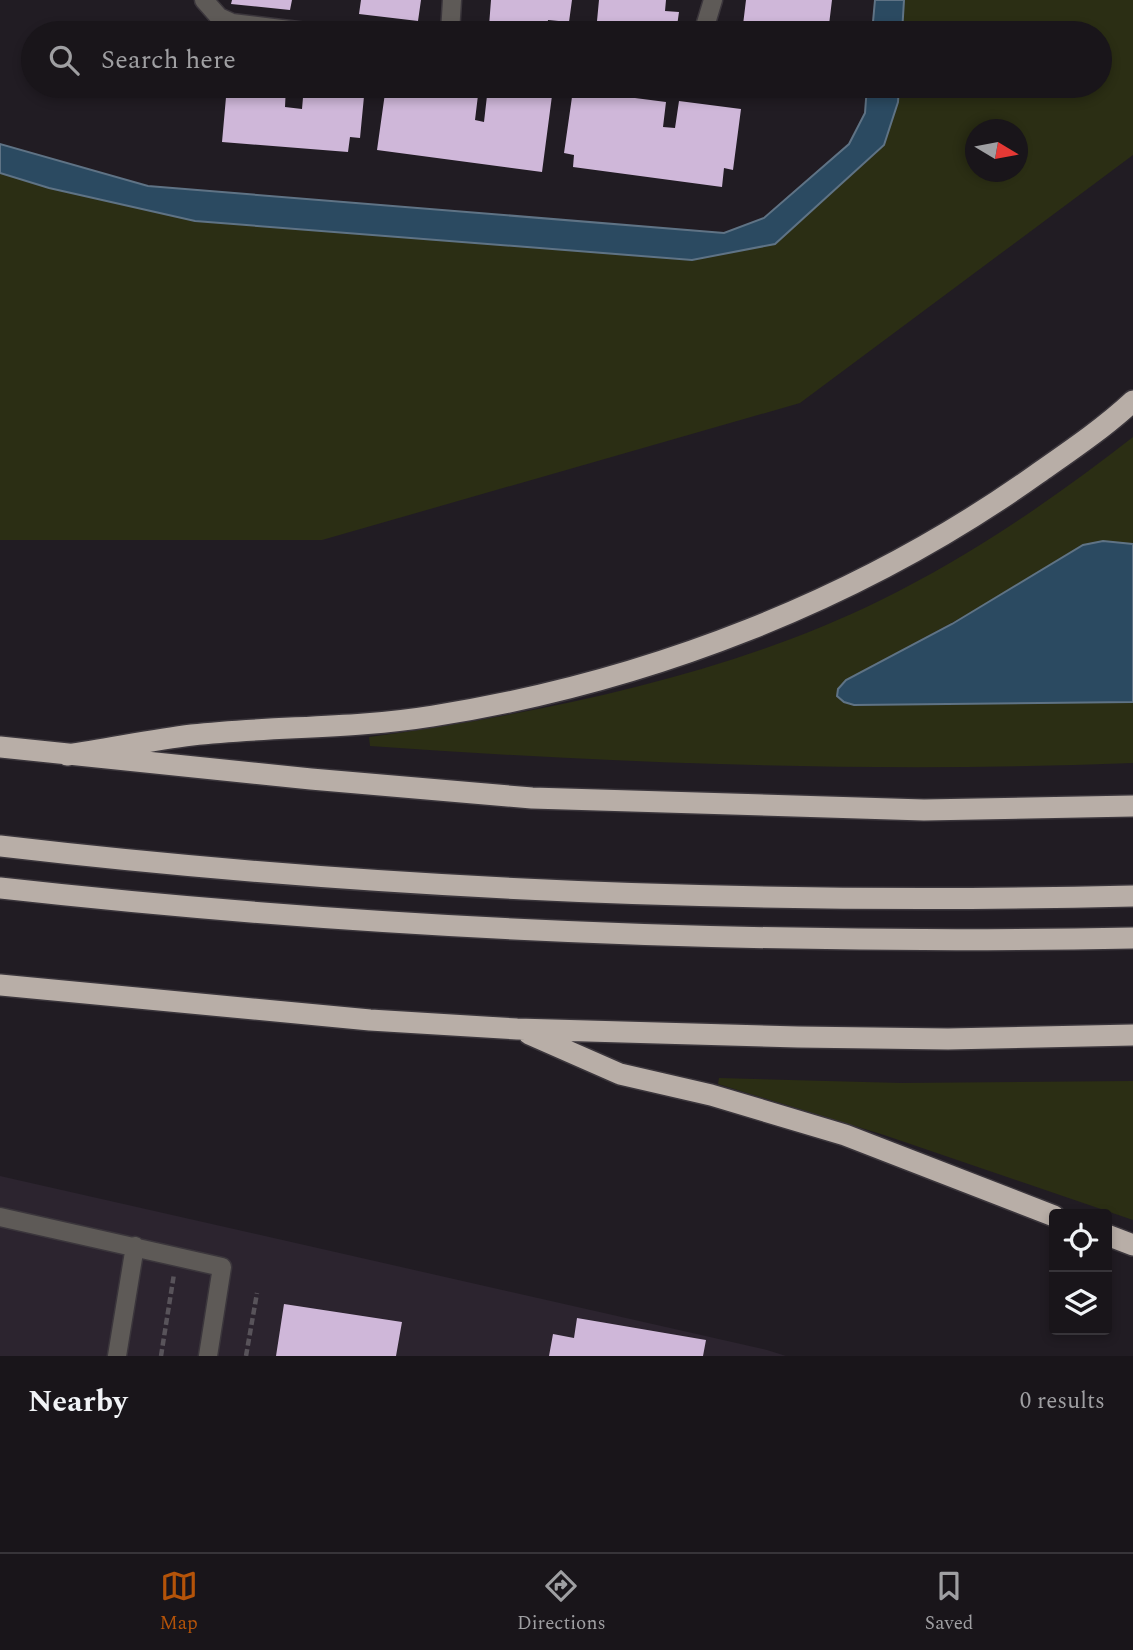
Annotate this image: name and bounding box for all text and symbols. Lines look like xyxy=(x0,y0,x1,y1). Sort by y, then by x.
search box xyxy=(21,21,1112,98)
text: Search here xyxy=(101,40,236,80)
icon: search xyxy=(45,41,83,79)
north arrow xyxy=(965,119,1028,182)
map controls xyxy=(1049,1209,1112,1335)
button: locate xyxy=(1049,1209,1112,1272)
button: layers xyxy=(1049,1272,1112,1335)
text: Nearby xyxy=(28,1379,127,1425)
text: 0 results xyxy=(1020,1384,1105,1419)
tab: Map xyxy=(160,1567,198,1638)
tab: Directions xyxy=(517,1567,606,1638)
tab: Saved xyxy=(925,1567,973,1638)

